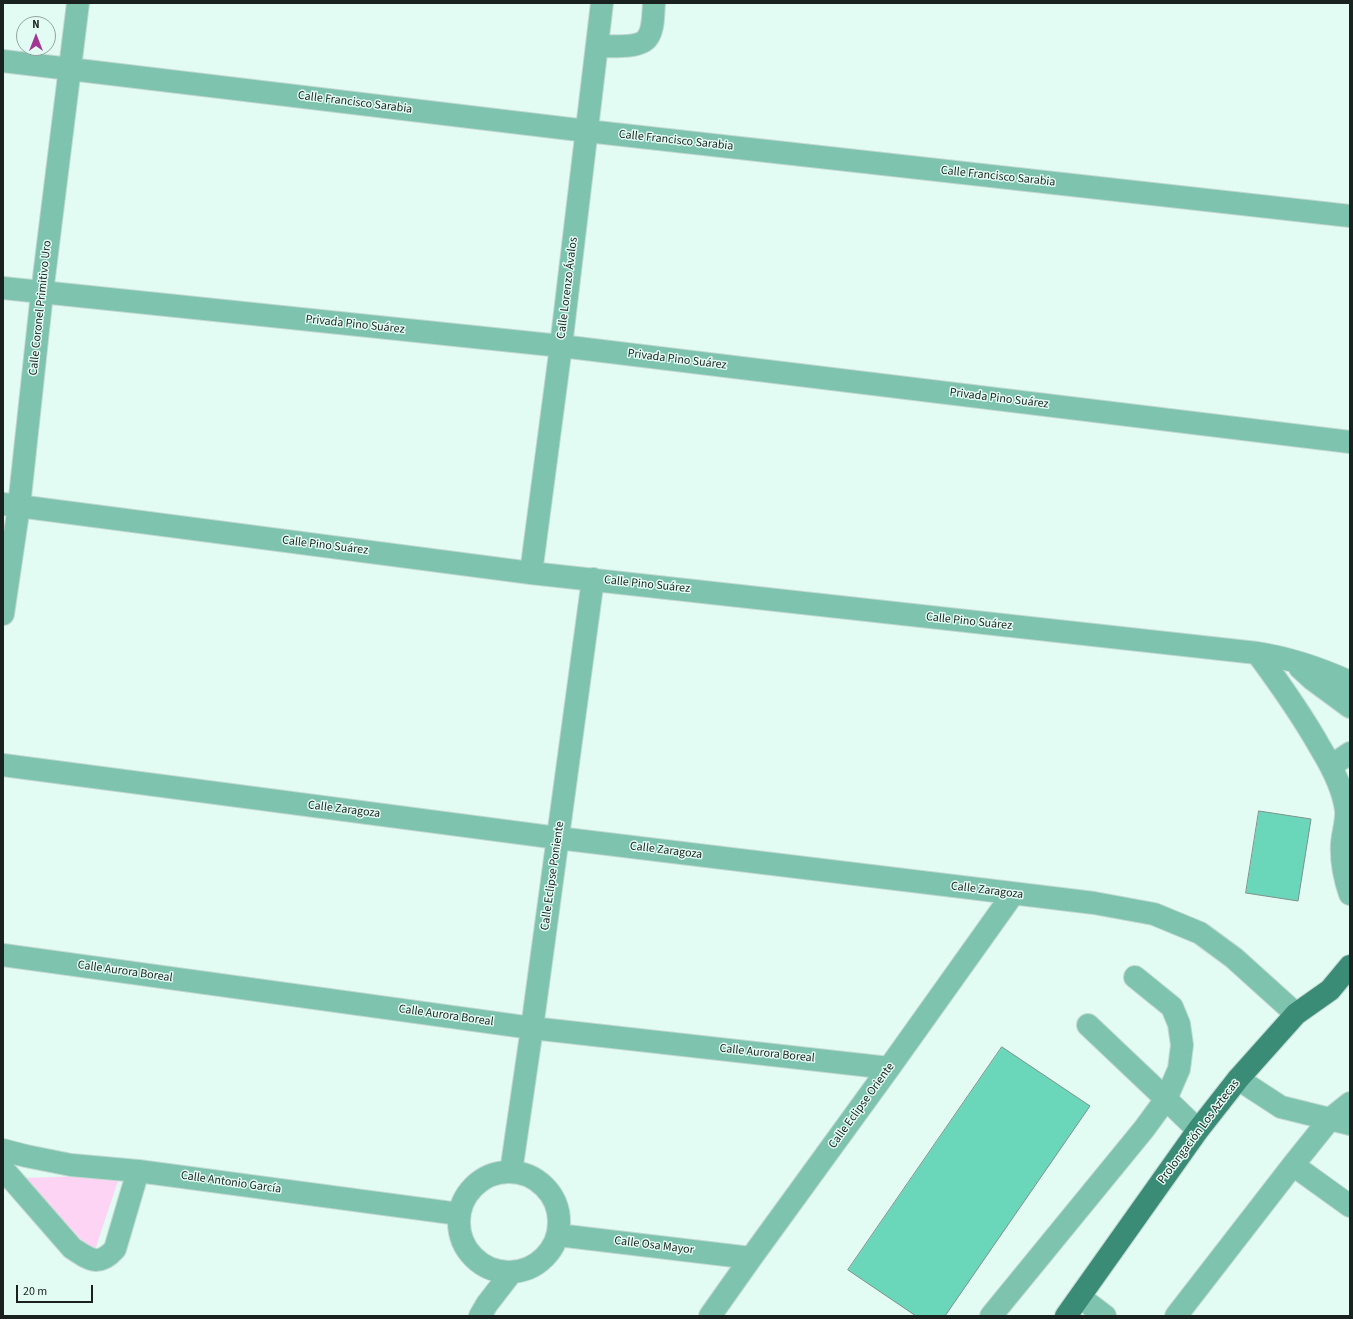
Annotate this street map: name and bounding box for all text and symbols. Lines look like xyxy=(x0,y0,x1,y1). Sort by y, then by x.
north arrow xyxy=(16,16,56,56)
text: N xyxy=(32,17,40,32)
street label: Calle Francisco Sarabia xyxy=(297,89,413,117)
street label: Calle Francisco Sarabia xyxy=(618,128,734,154)
street label: Calle Francisco Sarabia xyxy=(940,164,1056,190)
street label: Calle Lorenzo Ávalos xyxy=(555,236,581,340)
street label: Calle Coronel Primitivo Uro xyxy=(27,240,55,376)
street label: Privada Pino Suárez xyxy=(305,313,405,337)
street label: Privada Pino Suárez xyxy=(627,347,727,373)
street label: Privada Pino Suárez xyxy=(949,386,1049,412)
street label: Calle Pino Suárez xyxy=(281,534,369,558)
street label: Calle Pino Suárez xyxy=(603,573,691,597)
street label: Calle Pino Suárez xyxy=(925,610,1013,634)
street label: Calle Zaragoza xyxy=(307,798,381,822)
street label: Calle Eclipse Poniente xyxy=(538,821,568,931)
street label: Calle Zaragoza xyxy=(629,839,703,863)
street label: Calle Zaragoza xyxy=(950,879,1024,903)
street label: Calle Aurora Boreal xyxy=(77,958,173,986)
street label: Calle Aurora Boreal xyxy=(398,1002,494,1030)
street label: Calle Aurora Boreal xyxy=(719,1042,815,1066)
street label: Calle Eclipse Oriente xyxy=(826,1060,898,1152)
street label: Prolongación Los Aztecas xyxy=(1155,1077,1243,1187)
street label: Calle Antonio García xyxy=(180,1169,282,1197)
street label: Calle Osa Mayor xyxy=(614,1234,694,1258)
scale bar xyxy=(18,1277,95,1303)
text: 20 m xyxy=(23,1283,47,1300)

